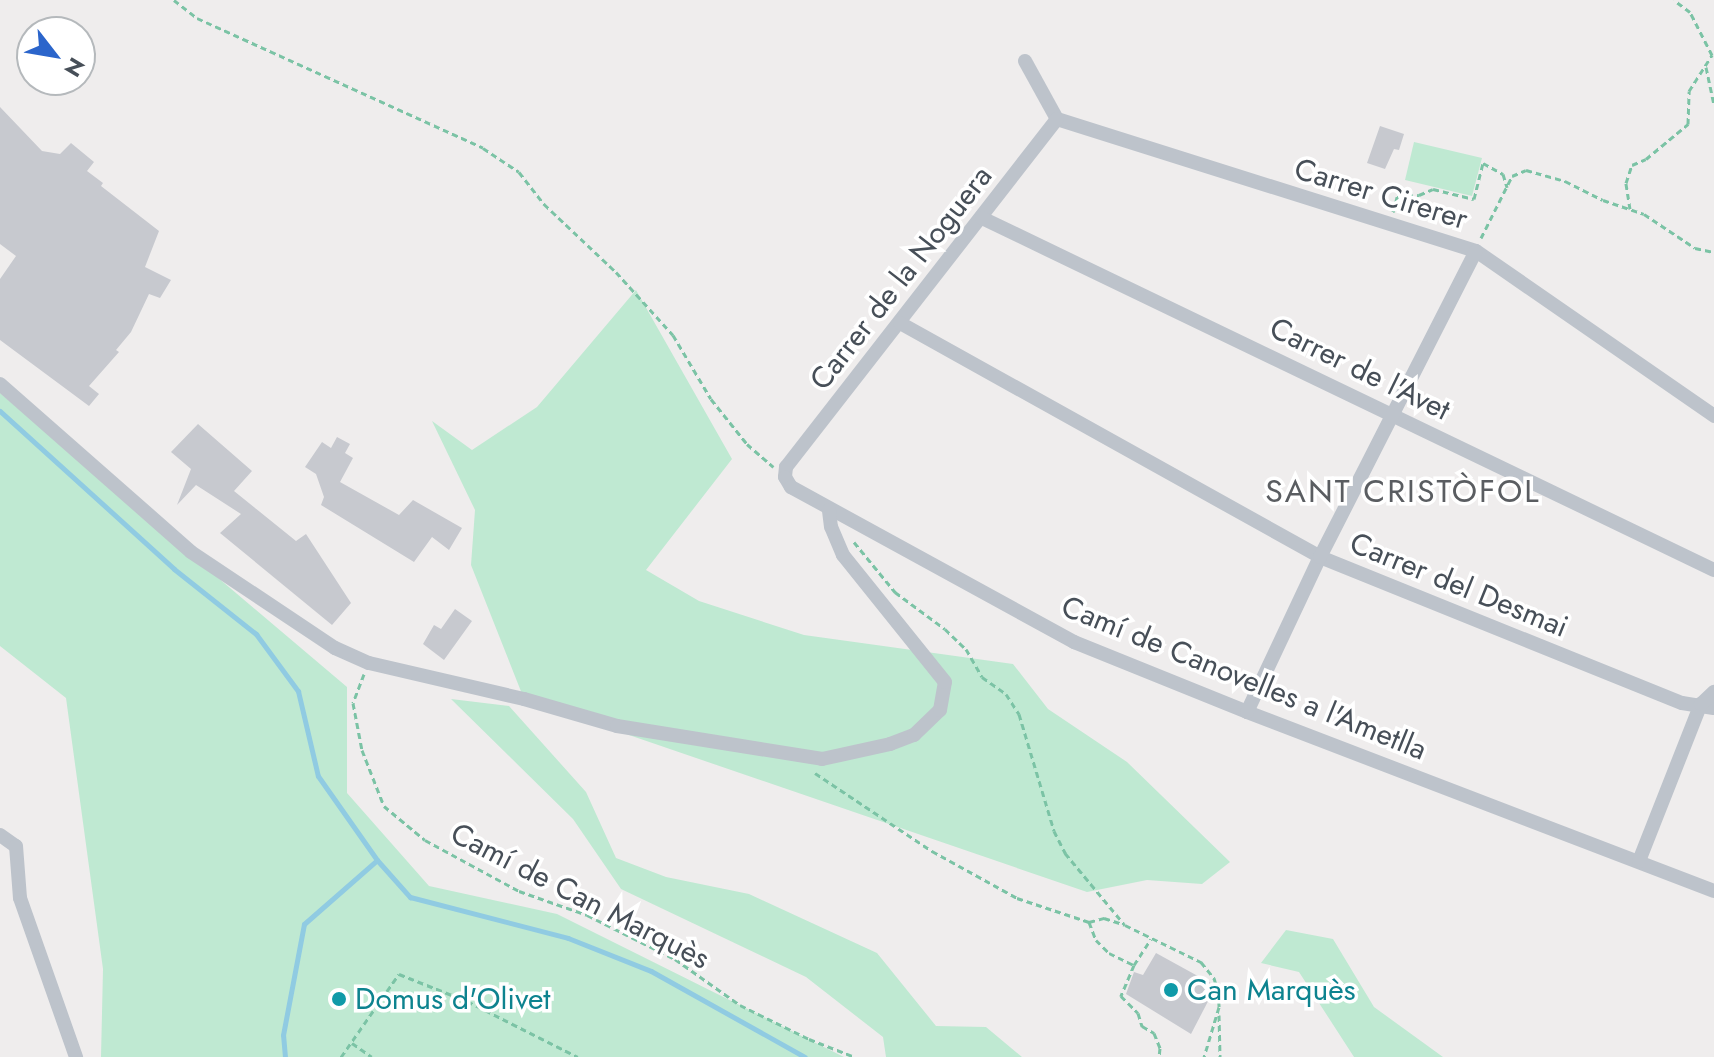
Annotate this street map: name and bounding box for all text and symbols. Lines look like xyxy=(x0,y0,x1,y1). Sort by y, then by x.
north arrow xyxy=(16,16,96,96)
text: N xyxy=(57,52,93,83)
street label: Carrer Cirerer xyxy=(1290,151,1472,237)
street label: Carrer de la Noguera xyxy=(802,159,1000,397)
street label: Carrer de l'Avet xyxy=(1264,310,1456,428)
district label: SANT CRISTÒFOL xyxy=(1265,472,1541,510)
street label: Carrer del Desmai xyxy=(1345,525,1573,645)
street label: Camí de Canovelles a l'Ametlla xyxy=(1056,588,1432,768)
street label: Camí de Can Marquès xyxy=(445,815,715,977)
place label: Can Marquès xyxy=(1187,972,1356,1008)
place label: Domus d'Olivet xyxy=(355,981,551,1017)
marker: Can Marquès xyxy=(1162,981,1180,999)
marker: Domus d'Olivet xyxy=(330,990,348,1008)

